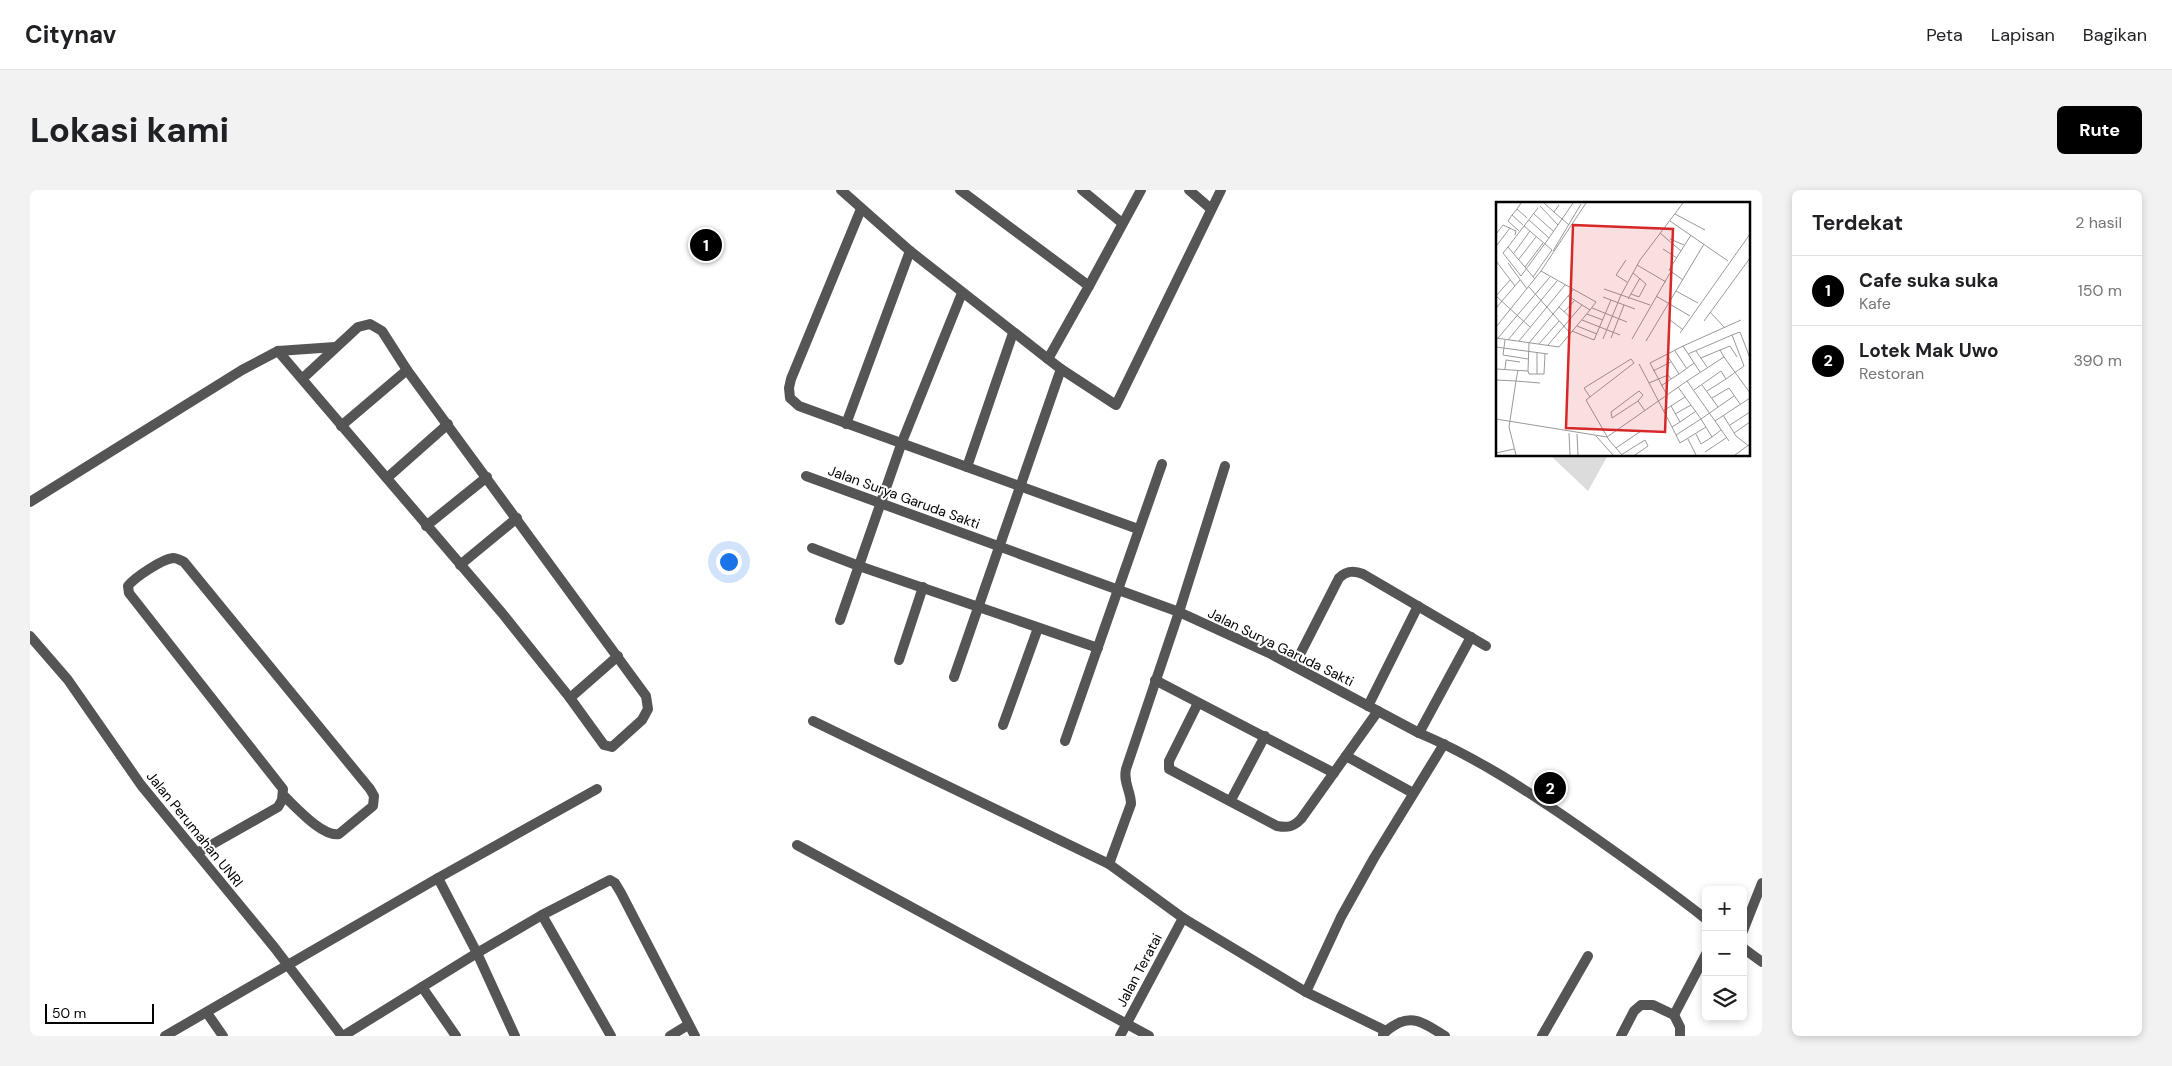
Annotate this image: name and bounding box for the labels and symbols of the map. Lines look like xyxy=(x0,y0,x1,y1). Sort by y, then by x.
inset map xyxy=(1496,202,1750,456)
pin: 1 xyxy=(690,226,722,264)
street label: Jalan Surya Garuda Sakti xyxy=(826,461,982,533)
your location xyxy=(716,549,742,575)
street label: Jalan Surya Garuda Sakti xyxy=(1205,604,1357,690)
street label: Jalan Perumahan UNRI xyxy=(143,767,247,891)
pin: 2 xyxy=(1534,769,1566,807)
street label: Jalan Teratai xyxy=(1112,930,1166,1010)
scale bar xyxy=(45,1001,154,1024)

